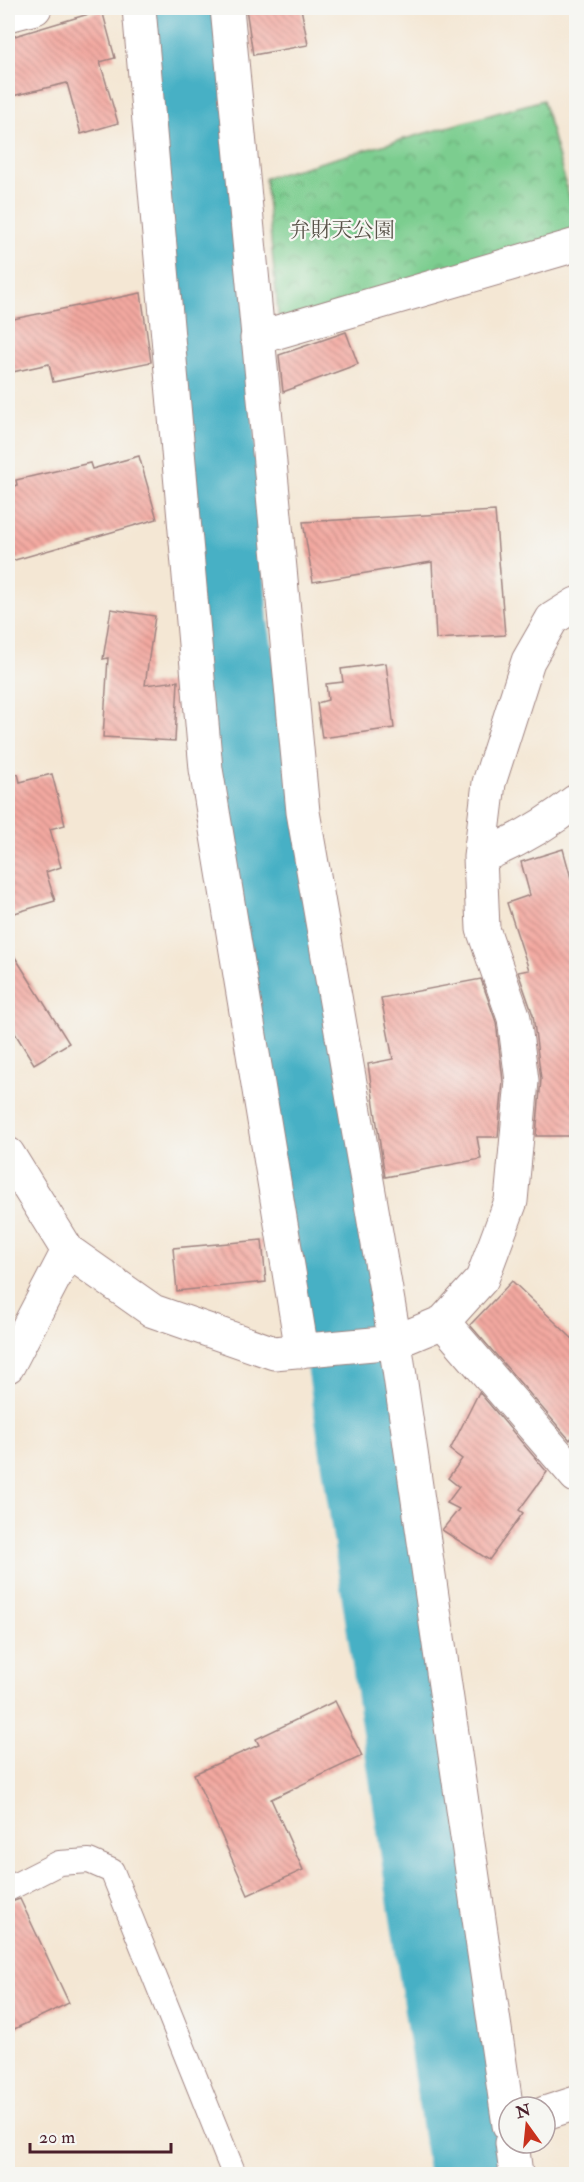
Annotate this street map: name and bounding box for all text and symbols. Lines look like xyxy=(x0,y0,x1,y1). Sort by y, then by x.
park label: 弁財天公園 xyxy=(290,217,395,244)
north arrow xyxy=(497,2095,557,2155)
text: N xyxy=(513,2100,534,2123)
scale bar xyxy=(30,2116,171,2154)
text: 20 m xyxy=(39,2126,75,2149)

